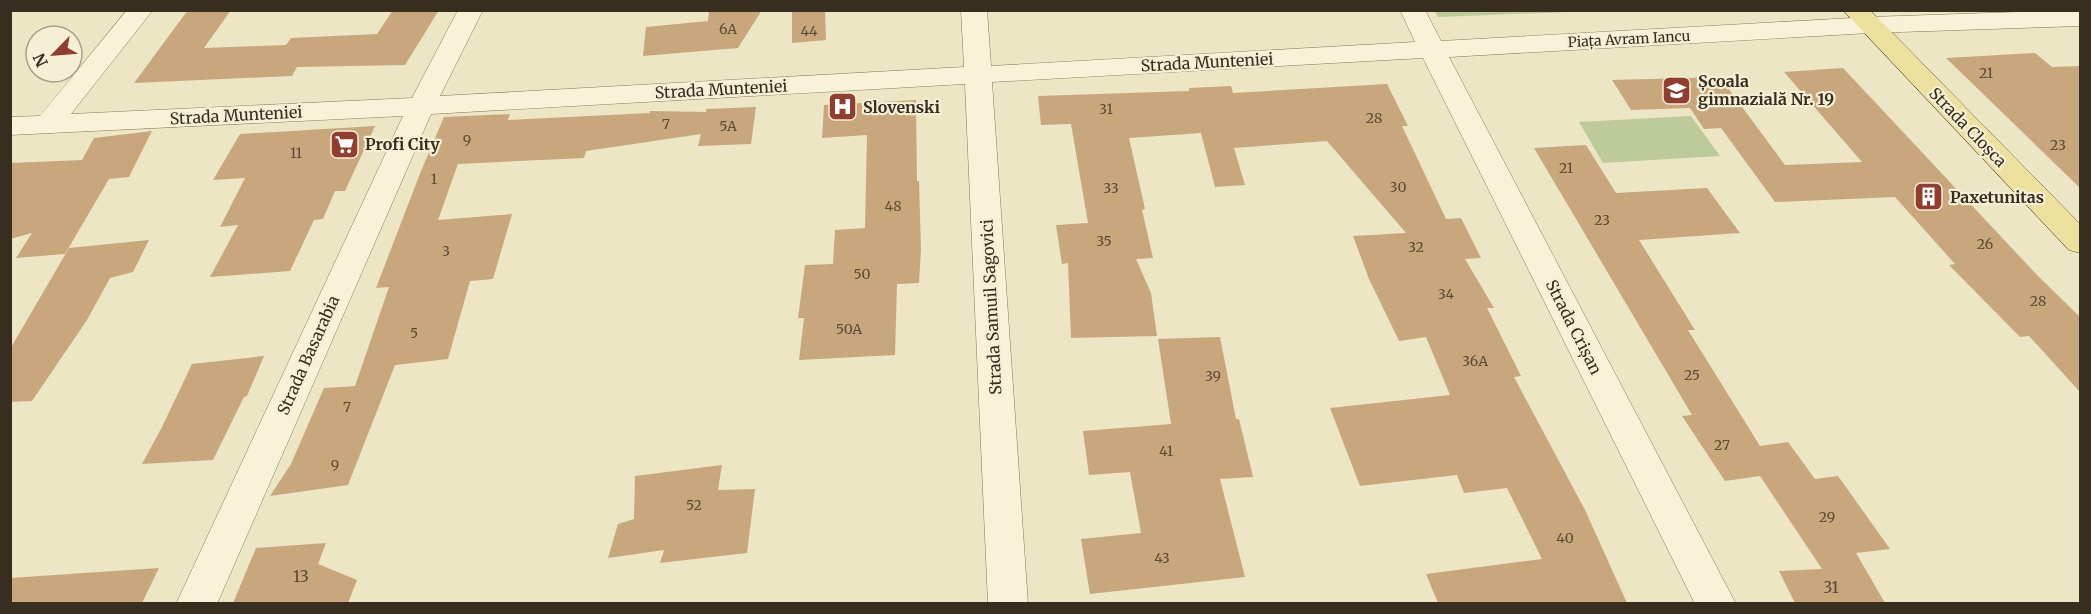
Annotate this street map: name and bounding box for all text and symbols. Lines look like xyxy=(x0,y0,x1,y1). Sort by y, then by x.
house number: 6A xyxy=(719,20,737,38)
house number: 44 xyxy=(800,22,818,40)
north arrow xyxy=(24,24,84,84)
street label: Piața Avram Iancu xyxy=(1567,27,1691,51)
street label: Strada Munteniei xyxy=(1140,49,1274,75)
text: N xyxy=(29,50,52,70)
house number: 21 xyxy=(1979,64,1993,82)
place label: Școala gimnazială Nr. 19 xyxy=(1698,71,1834,109)
school or university icon: Școala gimnazială Nr. 19 xyxy=(1661,74,1693,106)
street label: Strada Munteniei xyxy=(654,76,788,102)
street label: Strada Cloșca xyxy=(1924,83,2011,172)
hospital icon: Slovenski xyxy=(826,91,858,123)
place label: Slovenski xyxy=(863,97,940,117)
house number: 31 xyxy=(1099,100,1113,118)
street label: Strada Munteniei xyxy=(169,102,303,128)
house number: 28 xyxy=(1366,109,1382,127)
house number: 7 xyxy=(662,115,670,133)
house number: 5A xyxy=(719,117,737,135)
supermarket icon: Profi City xyxy=(328,128,360,160)
house number: 9 xyxy=(463,131,471,149)
place label: Profi City xyxy=(365,134,440,154)
house number: 23 xyxy=(2050,136,2066,154)
house number: 11 xyxy=(290,144,302,162)
house number: 21 xyxy=(1559,159,1573,177)
house number: 1 xyxy=(431,170,437,188)
house number: 30 xyxy=(1390,178,1406,196)
house number: 33 xyxy=(1103,179,1119,197)
building icon: Paxetunitas xyxy=(1913,181,1945,213)
place label: Paxetunitas xyxy=(1950,187,2044,207)
house number: 48 xyxy=(885,197,901,215)
house number: 23 xyxy=(1594,211,1610,229)
street label: Strada Samuil Sagovici xyxy=(976,219,1006,395)
house number: 35 xyxy=(1096,232,1112,250)
house number: 26 xyxy=(1977,235,1993,253)
house number: 32 xyxy=(1408,238,1424,256)
house number: 3 xyxy=(442,242,450,260)
house number: 50 xyxy=(854,265,870,283)
street label: Strada Crișan xyxy=(1541,276,1607,378)
house number: 34 xyxy=(1438,285,1455,303)
street label: Strada Basarabia xyxy=(273,292,344,418)
house number: 28 xyxy=(2030,292,2046,310)
house number: 50A xyxy=(836,320,862,338)
house number: 5 xyxy=(410,324,418,342)
house number: 36A xyxy=(1462,352,1488,370)
house number: 25 xyxy=(1684,366,1700,384)
house number: 39 xyxy=(1205,367,1221,385)
house number: 7 xyxy=(343,398,351,416)
house number: 27 xyxy=(1714,436,1730,454)
house number: 41 xyxy=(1159,442,1173,460)
house number: 9 xyxy=(331,456,339,474)
house number: 52 xyxy=(686,496,702,514)
house number: 29 xyxy=(1819,508,1835,526)
house number: 40 xyxy=(1556,529,1574,547)
house number: 43 xyxy=(1154,549,1170,567)
house number: 13 xyxy=(293,566,309,586)
house number: 31 xyxy=(1823,577,1839,597)

